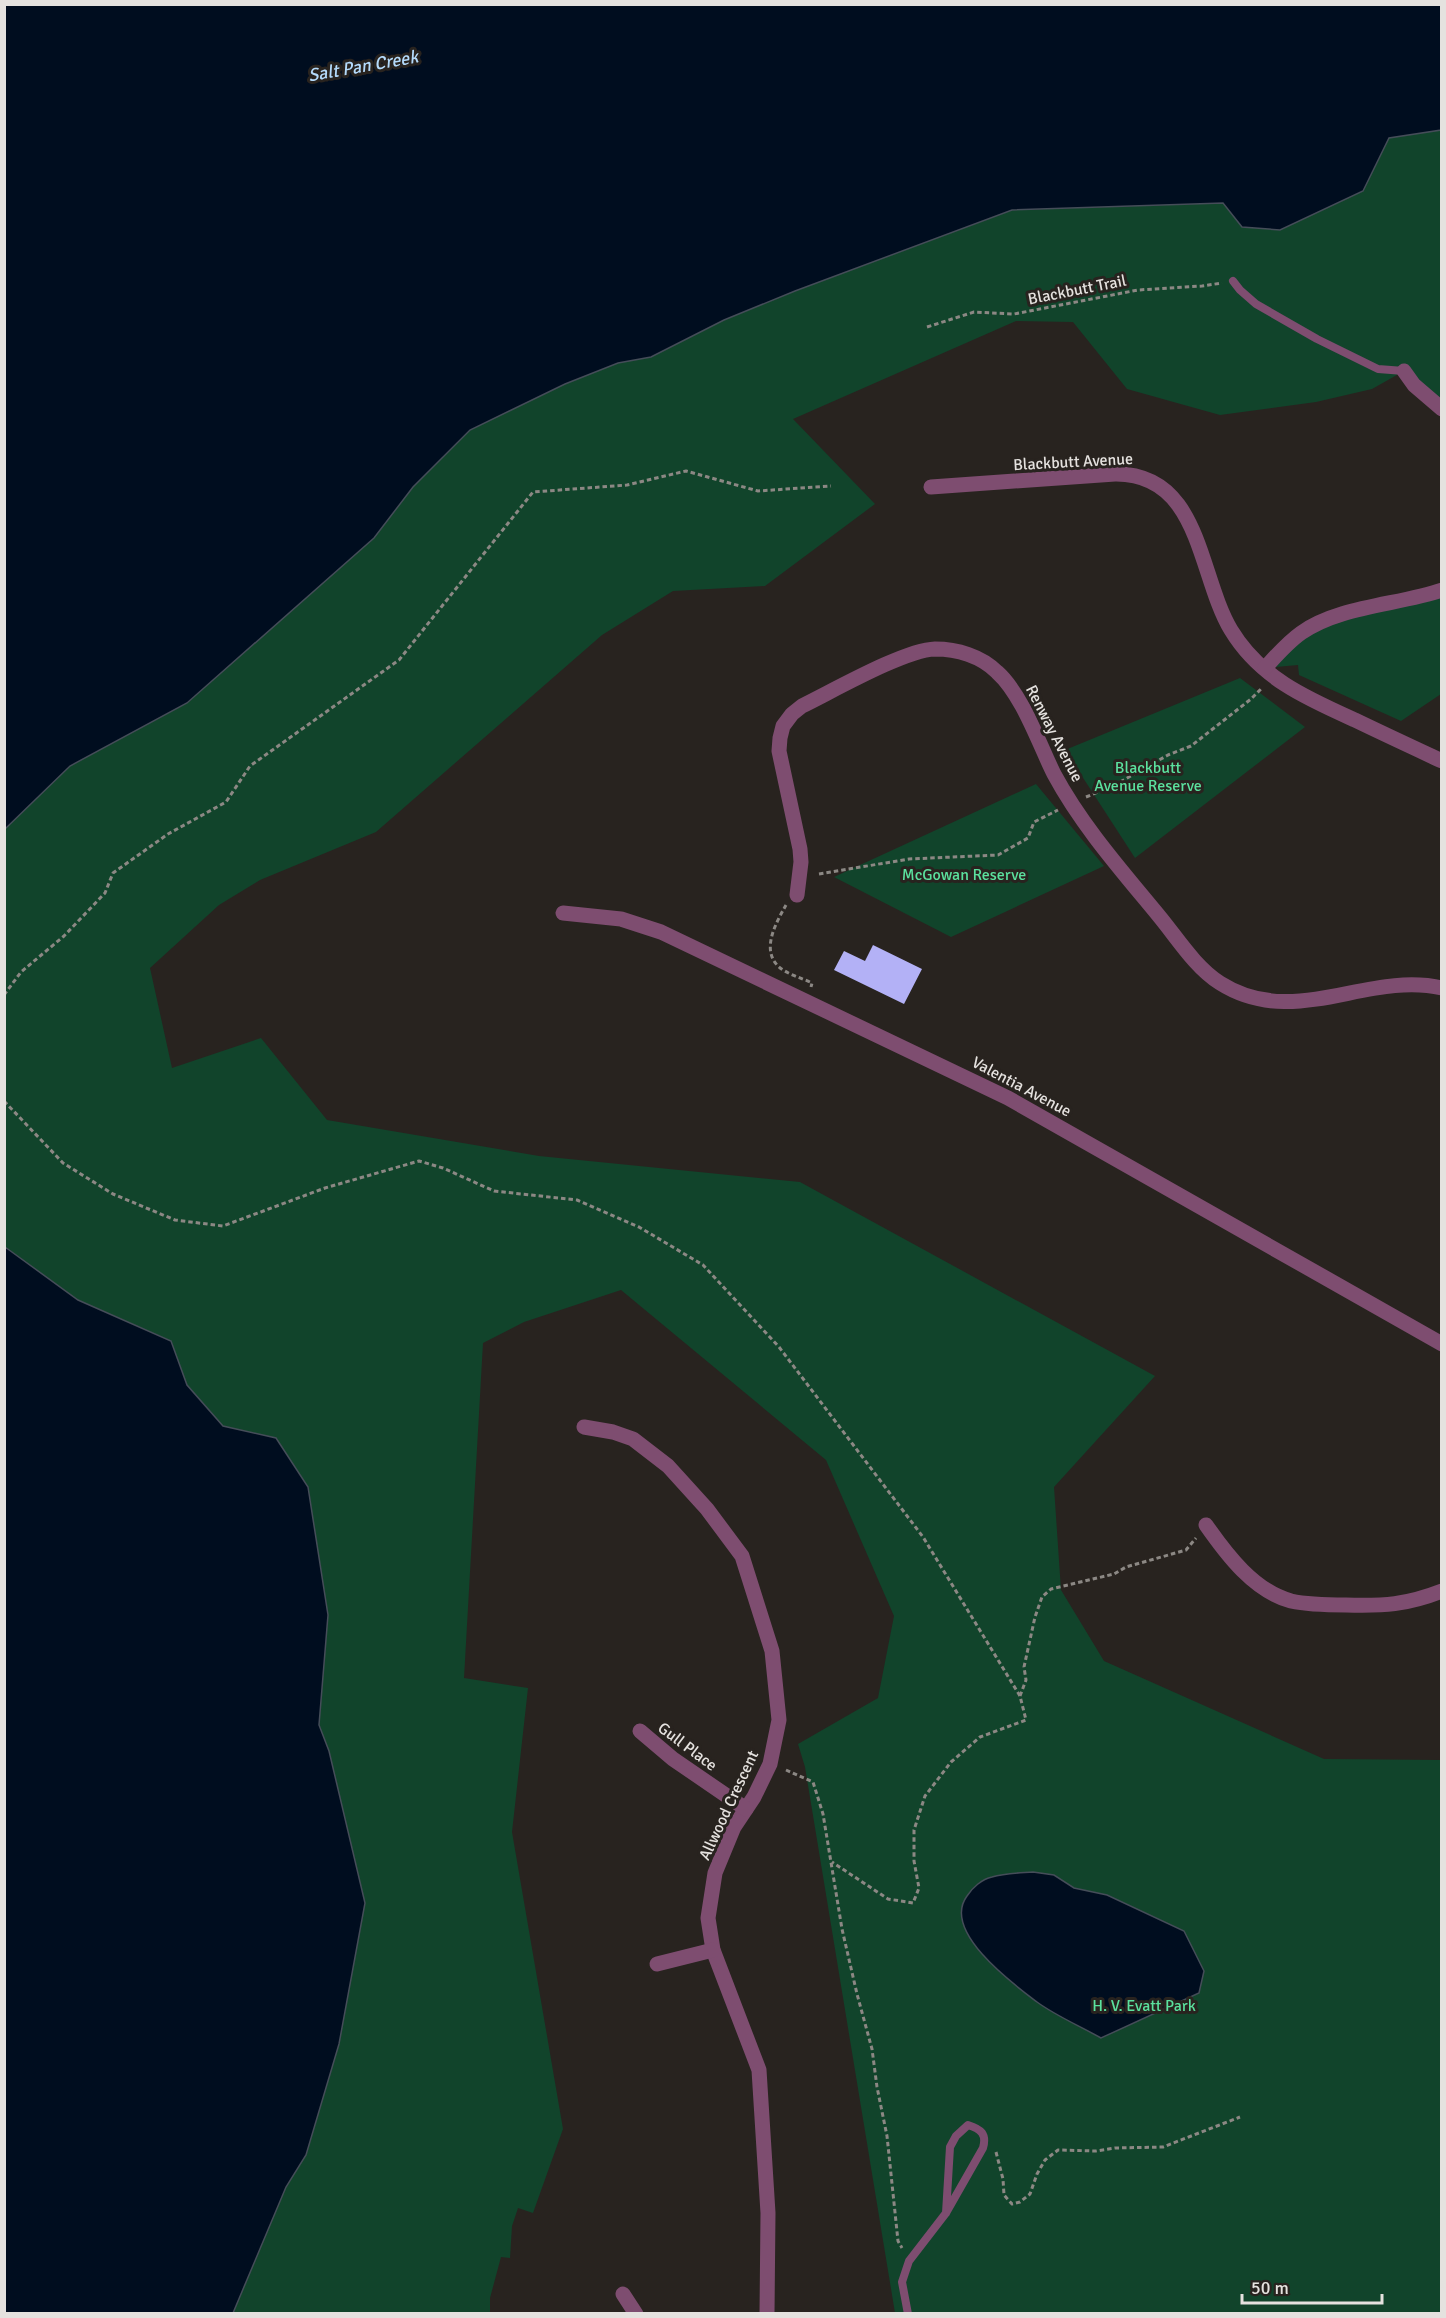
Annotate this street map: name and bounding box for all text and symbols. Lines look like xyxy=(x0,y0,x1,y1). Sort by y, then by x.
water label: Salt Pan Creek xyxy=(306,45,422,86)
street label: Blackbutt Trail xyxy=(1026,271,1128,309)
street label: Blackbutt Avenue xyxy=(1013,449,1133,475)
street label: Renway Avenue xyxy=(1021,682,1087,785)
park label: Blackbutt Avenue Reserve xyxy=(1094,758,1202,796)
park label: McGowan Reserve xyxy=(902,865,1026,885)
street label: Valentia Avenue xyxy=(968,1052,1075,1121)
street label: Gull Place xyxy=(654,1718,721,1776)
street label: Allwood Crescent xyxy=(695,1747,763,1863)
park label: H. V. Evatt Park xyxy=(1092,1996,1196,2016)
scale bar xyxy=(1242,2267,1382,2305)
text: 50 m xyxy=(1251,2277,1289,2299)

